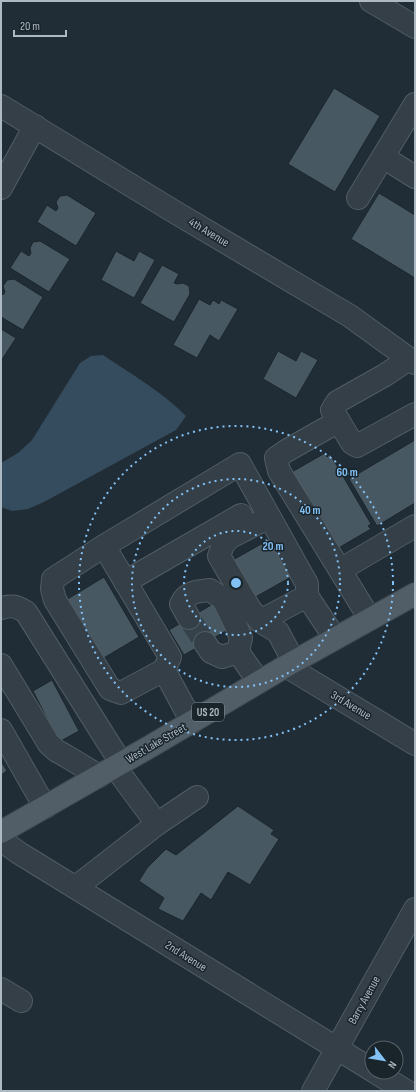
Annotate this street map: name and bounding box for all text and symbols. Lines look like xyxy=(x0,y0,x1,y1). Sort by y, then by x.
scale bar xyxy=(14,12,66,38)
text: 20 m xyxy=(20,19,40,34)
street label: 4th Avenue xyxy=(186,214,232,251)
text: 60 m xyxy=(336,465,358,480)
text: 40 m xyxy=(299,503,321,518)
text: 20 m xyxy=(263,539,283,554)
centre of rings xyxy=(229,576,243,590)
street label: 3rd Avenue xyxy=(328,688,374,723)
road number: US 20 xyxy=(192,703,224,721)
street label: West Lake Street xyxy=(123,720,190,767)
street label: 2nd Avenue xyxy=(162,938,209,975)
street label: Barry Avenue xyxy=(345,973,384,1027)
north arrow xyxy=(364,1040,404,1080)
text: N xyxy=(385,1059,399,1071)

